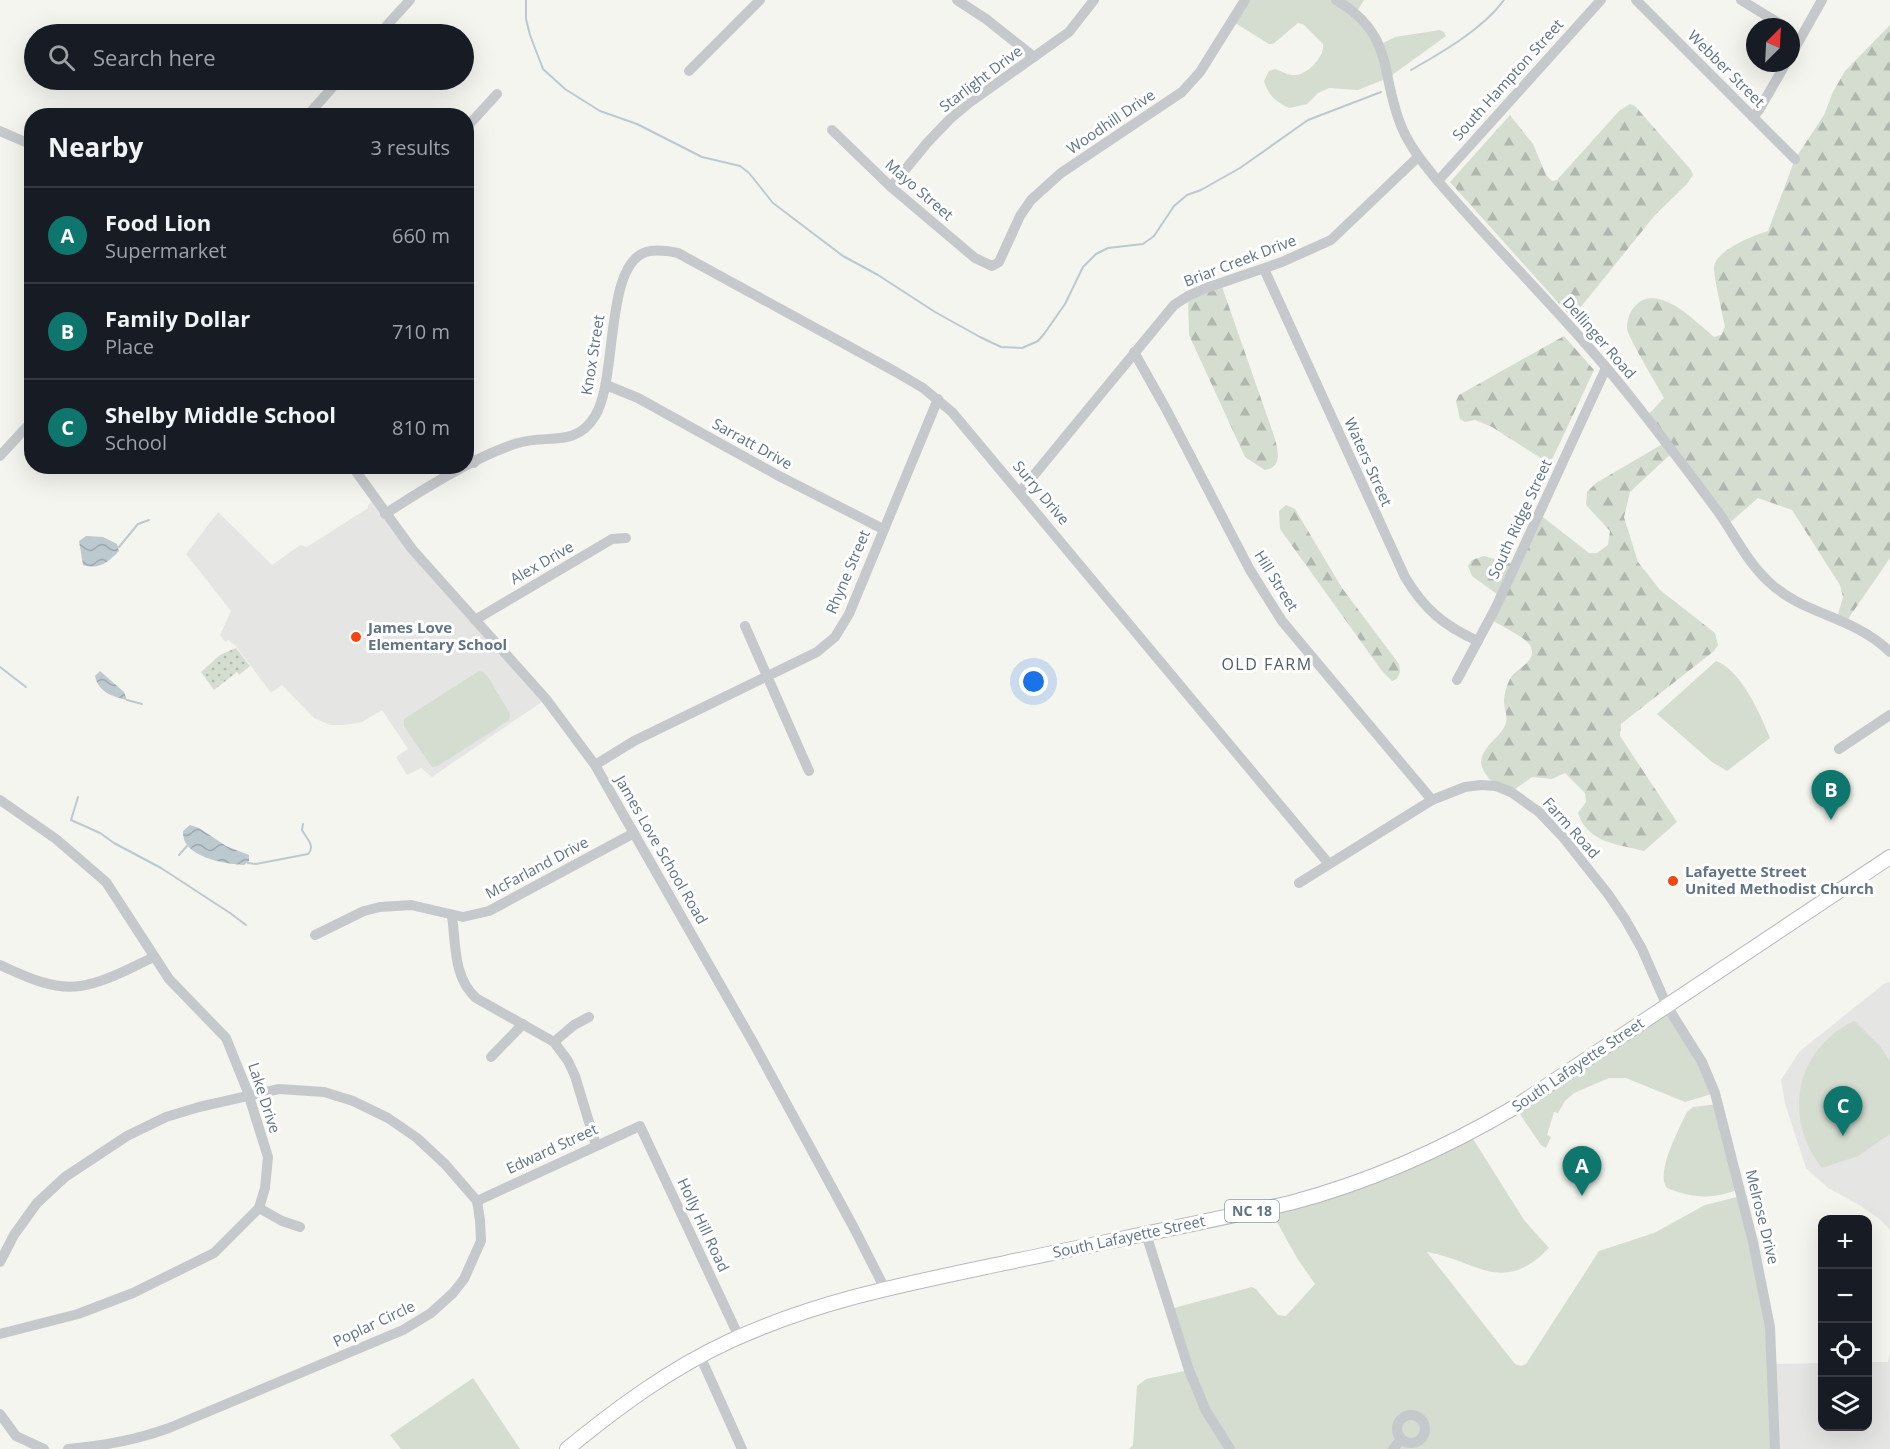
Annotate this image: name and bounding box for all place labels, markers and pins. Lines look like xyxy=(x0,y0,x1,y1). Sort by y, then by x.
place label: James Love Elementary School xyxy=(366,617,507,654)
marker: James Love Elementary School xyxy=(349,630,363,644)
pin: B xyxy=(1812,770,1850,820)
place label: Lafayette Street United Methodist Church xyxy=(1685,861,1874,898)
marker: Lafayette Street United Methodist Church xyxy=(1666,874,1680,888)
pin: C xyxy=(1824,1086,1862,1136)
pin: A xyxy=(1562,1146,1602,1196)

